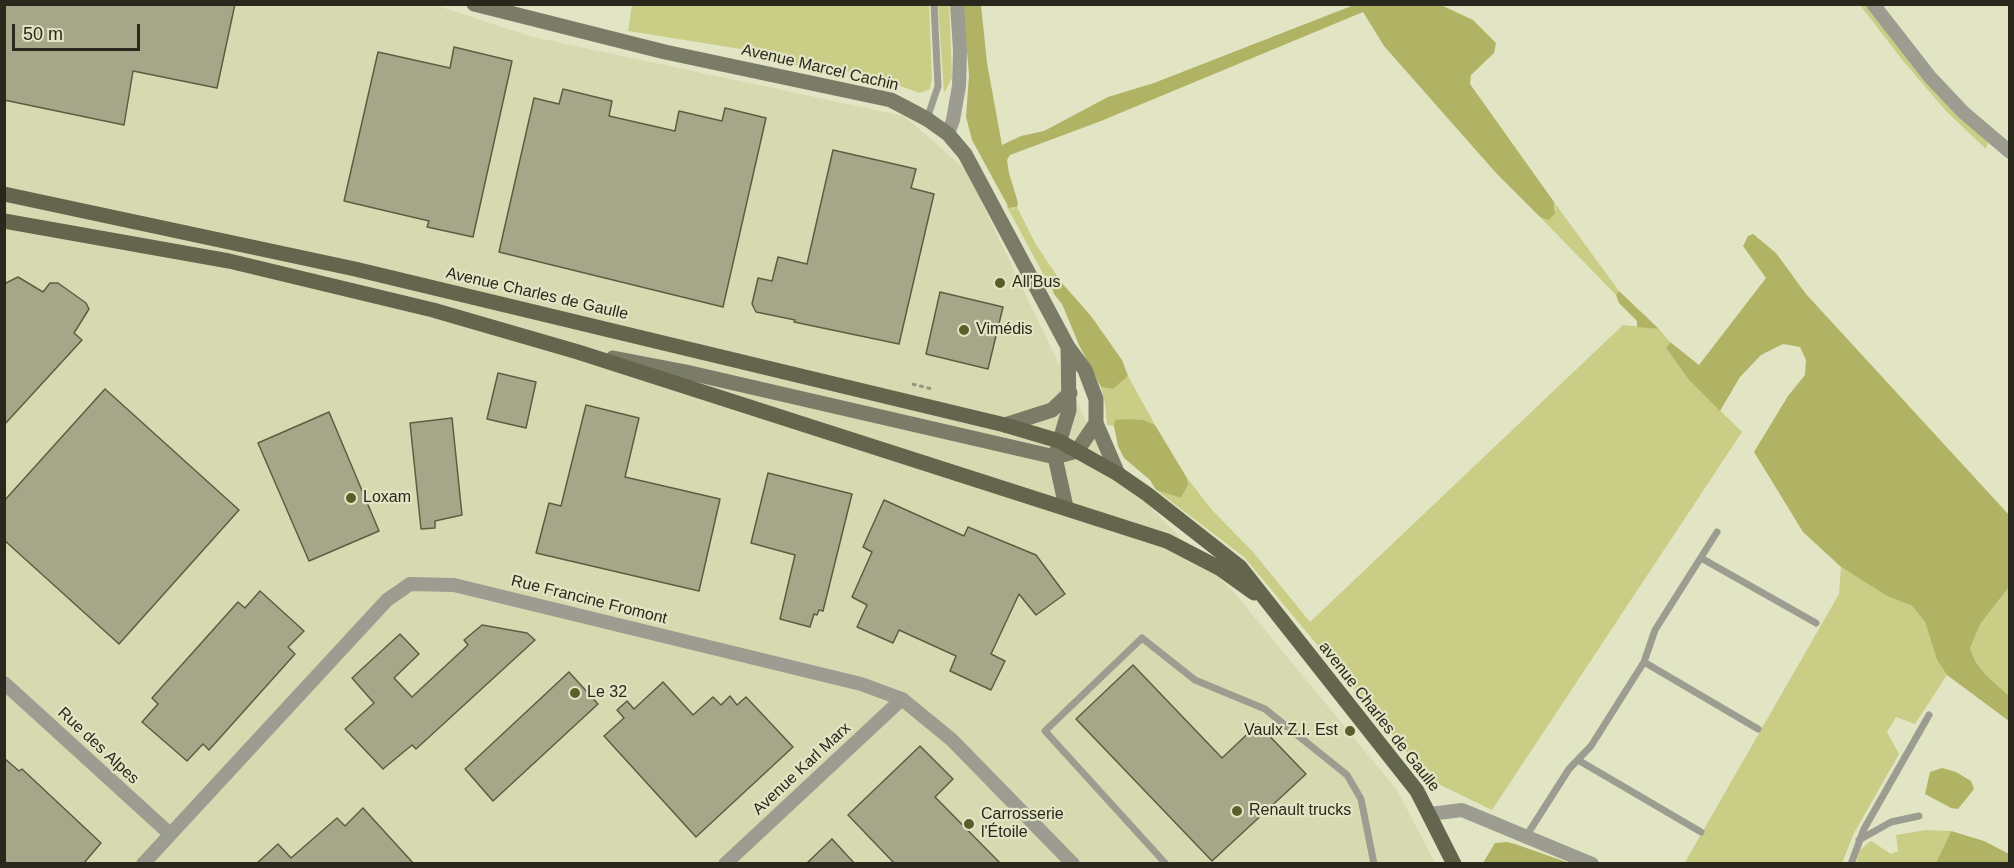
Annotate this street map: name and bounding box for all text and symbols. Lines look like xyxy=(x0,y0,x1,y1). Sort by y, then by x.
scale bar xyxy=(15,12,142,50)
text: 50 m xyxy=(23,24,63,44)
street label: Avenue Marcel Cachin xyxy=(740,41,900,95)
street label: Avenue Charles de Gaulle xyxy=(444,264,630,324)
place label: All'Bus xyxy=(1012,273,1060,293)
marker: All'Bus xyxy=(993,276,1007,290)
place label: Vimédis xyxy=(976,320,1033,340)
marker: Vimédis xyxy=(957,323,971,337)
place label: Loxam xyxy=(363,488,411,508)
marker: Loxam xyxy=(344,491,358,505)
street label: Rue Francine Fromont xyxy=(509,571,669,629)
street label: avenue Charles de Gaulle xyxy=(1314,638,1444,796)
place label: Le 32 xyxy=(587,683,627,703)
marker: Le 32 xyxy=(568,686,582,700)
street label: Rue des Alpes xyxy=(53,703,143,789)
street label: Avenue Karl Marx xyxy=(749,719,855,819)
place label: Vaulx Z.I. Est xyxy=(1244,721,1338,741)
marker: Vaulx Z.I. Est xyxy=(1343,724,1357,738)
place label: Renault trucks xyxy=(1249,801,1351,821)
marker: Renault trucks xyxy=(1230,804,1244,818)
place label: Carrosserie l'Étoile xyxy=(981,805,1064,843)
marker: Carrosserie l'Étoile xyxy=(962,817,976,831)

